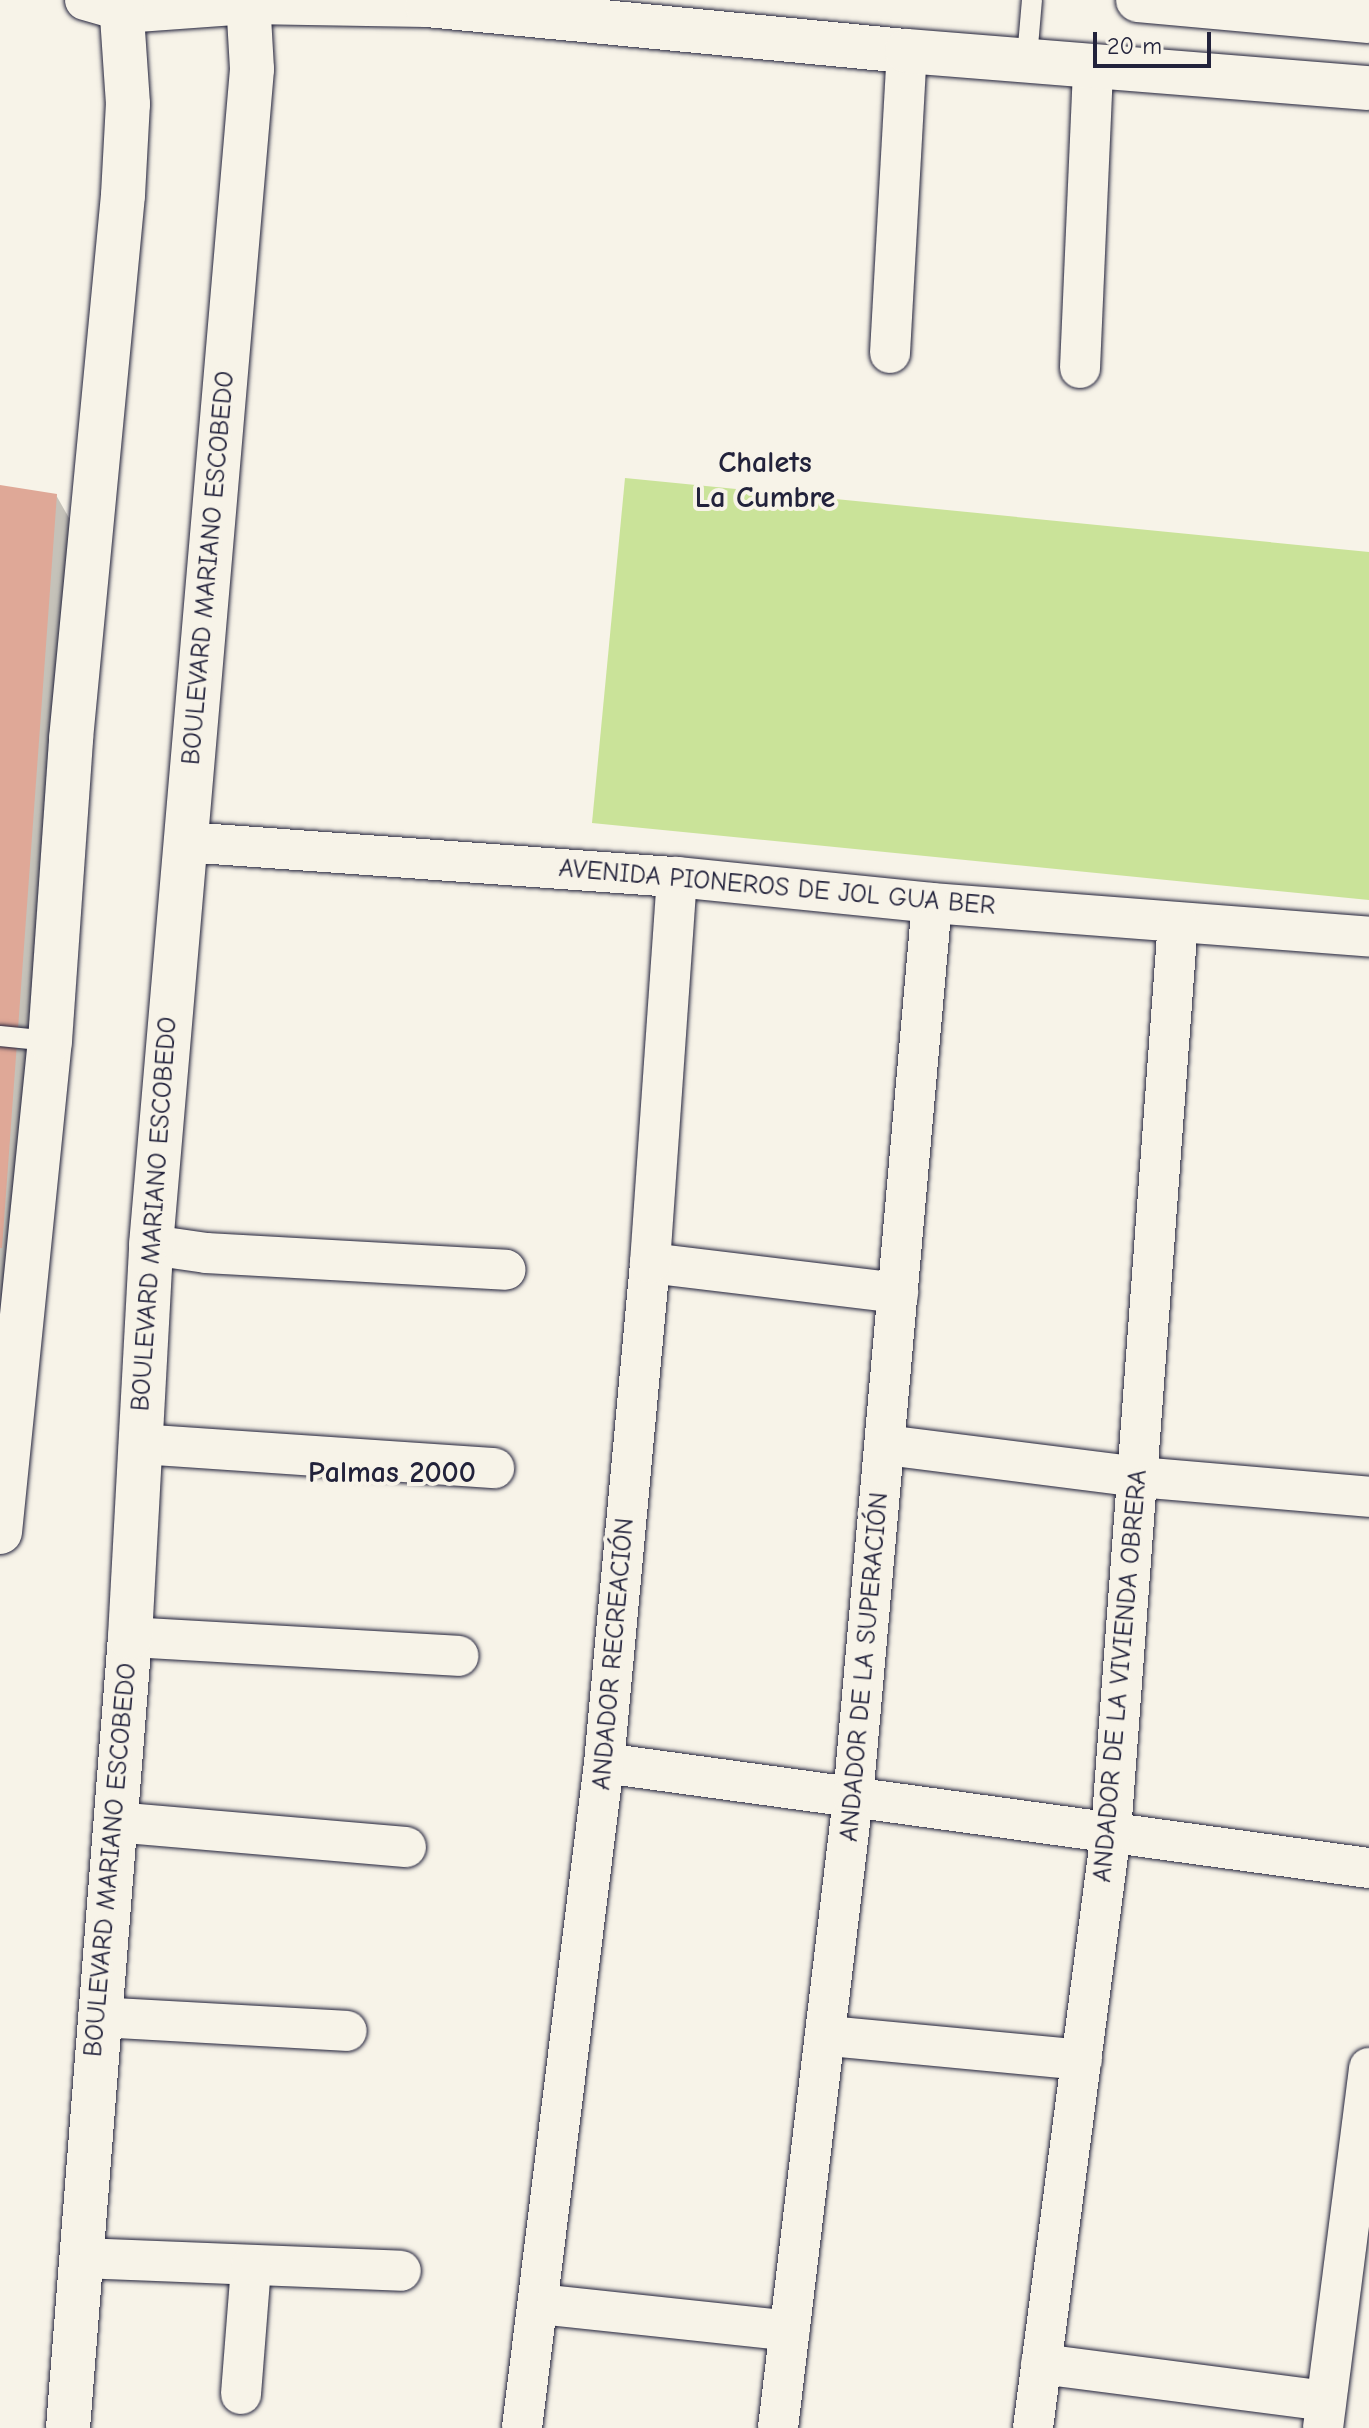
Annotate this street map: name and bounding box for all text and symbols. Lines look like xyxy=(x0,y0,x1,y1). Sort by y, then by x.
scale bar xyxy=(1097,16,1215,66)
text: 20 m xyxy=(1107,32,1162,60)
street label: BOULEVARD MARIANO ESCOBEDO xyxy=(176,370,242,766)
district label: Chalets La Cumbre xyxy=(695,445,835,516)
street label: AVENIDA PIONEROS DE JOL GUA BER xyxy=(557,853,997,923)
street label: BOULEVARD MARIANO ESCOBEDO xyxy=(126,1016,184,1412)
district label: Palmas 2000 xyxy=(308,1455,476,1491)
street label: ANDADOR DE LA VIVIENDA OBRERA xyxy=(1087,1468,1155,1884)
street label: ANDADOR DE LA SUPERACIÓN xyxy=(834,1491,896,1843)
street label: ANDADOR RECREACIÓN xyxy=(587,1517,641,1791)
street label: BOULEVARD MARIANO ESCOBEDO xyxy=(78,1662,144,2058)

